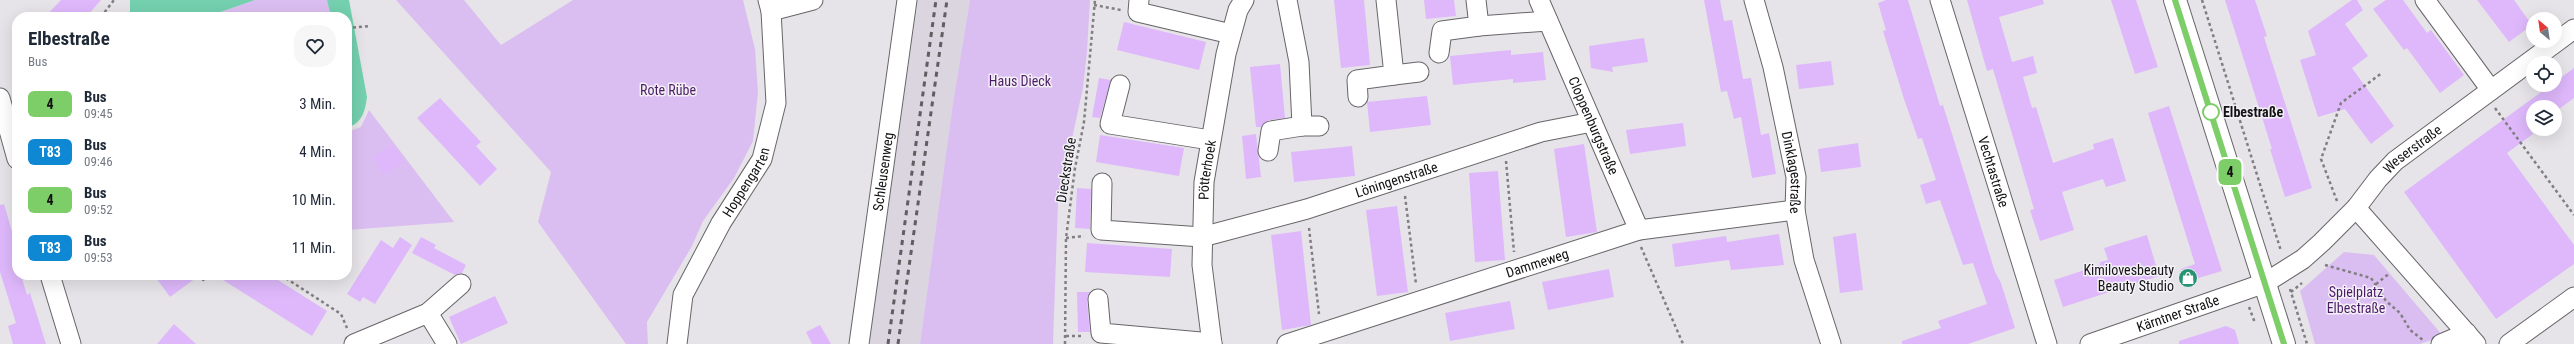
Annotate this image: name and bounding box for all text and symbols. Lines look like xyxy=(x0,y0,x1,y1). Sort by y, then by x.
north arrow xyxy=(2526,12,2562,48)
map controls xyxy=(2526,12,2562,136)
button: heart xyxy=(294,25,336,67)
text: Elbestraße xyxy=(28,27,110,50)
text: Bus xyxy=(28,54,47,69)
button: locate xyxy=(2526,56,2562,92)
park label: Haus Dieck xyxy=(989,73,1052,89)
street label: Cloppenburgstraße xyxy=(1565,74,1622,177)
park label: Rote Rübe xyxy=(640,82,696,98)
text: Bus xyxy=(84,88,107,106)
text: 3 Min. xyxy=(299,95,336,113)
text: 4 xyxy=(46,96,54,112)
button: layers xyxy=(2526,100,2562,136)
marker: Elbestraße xyxy=(2202,103,2220,121)
place label: Elbestraße xyxy=(2223,104,2284,120)
text: 09:45 xyxy=(84,106,113,121)
street label: Weserstraße xyxy=(2380,121,2445,176)
street label: Dinklagestraße xyxy=(1779,130,1804,215)
street label: Schleusenweg xyxy=(870,131,896,212)
street label: Vechtastraße xyxy=(1975,134,2012,210)
text: Bus xyxy=(84,136,107,154)
street label: Dieckstraße xyxy=(1053,136,1079,204)
street label: Pötterhoek xyxy=(1196,138,1219,200)
text: 4 Min. xyxy=(299,143,336,161)
text: T83 xyxy=(39,144,61,160)
street label: Hoppengarten xyxy=(719,146,773,220)
text: 09:46 xyxy=(84,154,113,169)
street label: Löningenstraße xyxy=(1353,158,1440,201)
line badge: 4 xyxy=(2217,159,2243,185)
text: 4 xyxy=(2226,164,2234,180)
text: Bus xyxy=(84,184,107,202)
text: 10 Min. xyxy=(292,191,336,209)
text: 4 xyxy=(46,192,54,208)
text: 09:52 xyxy=(84,202,113,217)
text: Bus xyxy=(84,232,107,250)
text: 11 Min. xyxy=(292,239,336,257)
text: T83 xyxy=(39,240,61,256)
street label: Dammeweg xyxy=(1504,245,1571,281)
text: 09:53 xyxy=(84,250,113,265)
place label: Kimilovesbeauty Beauty Studio xyxy=(2083,262,2174,294)
shop icon: Kimilovesbeauty Beauty Studio xyxy=(2177,267,2199,289)
park label: Spielplatz Elbestraße xyxy=(2327,284,2386,316)
street label: Kärntner Straße xyxy=(2134,291,2222,335)

